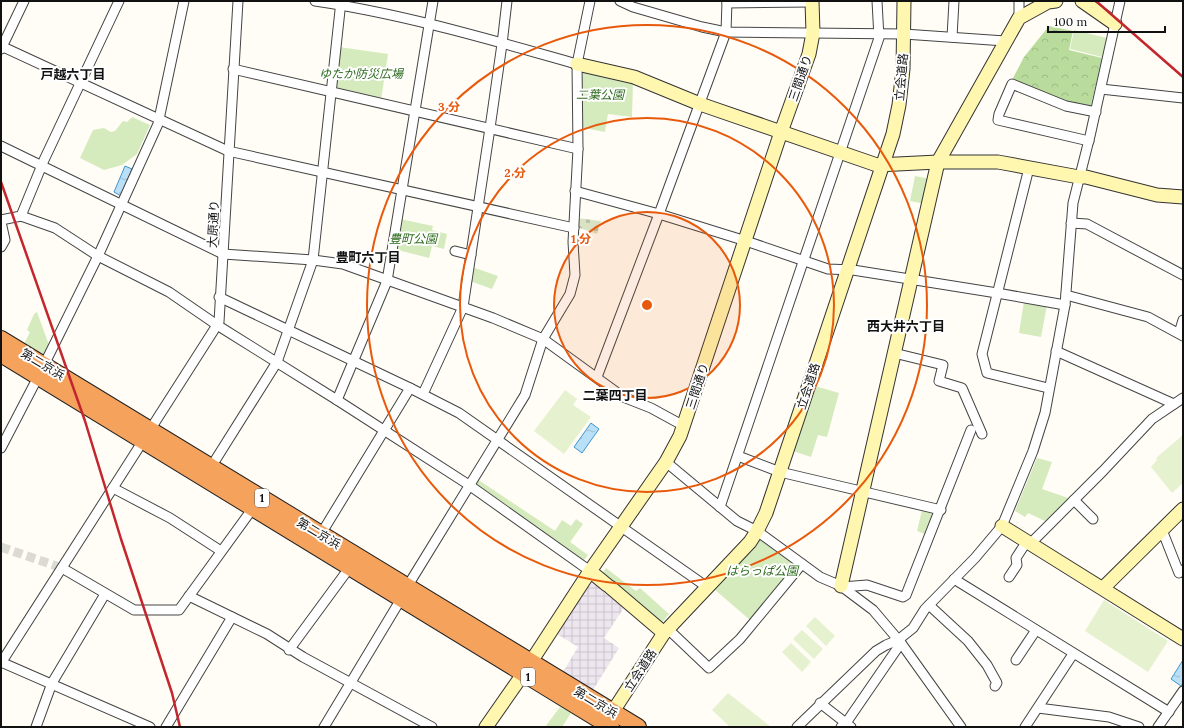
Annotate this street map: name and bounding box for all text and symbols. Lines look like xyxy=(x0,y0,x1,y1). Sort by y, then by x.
scale bar xyxy=(1048,8,1165,34)
text: 100 m xyxy=(1054,14,1087,29)
street label: 立会道路 xyxy=(891,52,911,102)
street label: 三間通り xyxy=(785,53,815,103)
district label: 戸越六丁目 xyxy=(40,66,106,83)
park label: ゆたか防災広場 xyxy=(319,66,405,81)
park label: 二葉公園 xyxy=(576,87,626,102)
text: 3 分 xyxy=(438,99,460,114)
text: 2 分 xyxy=(504,165,526,180)
street label: 大原通り xyxy=(204,200,222,248)
park label: 豊町公園 xyxy=(389,231,439,246)
text: 1 分 xyxy=(571,231,591,246)
district label: 豊町六丁目 xyxy=(335,249,401,266)
centre of rings xyxy=(640,298,654,312)
district label: 西大井六丁目 xyxy=(867,318,945,335)
street label: 第二京浜 xyxy=(19,345,67,383)
street label: 三間通り xyxy=(682,361,712,411)
street label: 立会道路 xyxy=(793,361,823,411)
district label: 二葉四丁目 xyxy=(582,387,648,404)
road number: 1 xyxy=(255,489,269,507)
street label: 第二京浜 xyxy=(295,514,343,552)
park label: はらっぱ公園 xyxy=(726,563,800,578)
street label: 立会道路 xyxy=(621,646,659,694)
road number: 1 xyxy=(521,668,535,686)
street label: 第二京浜 xyxy=(572,683,620,721)

